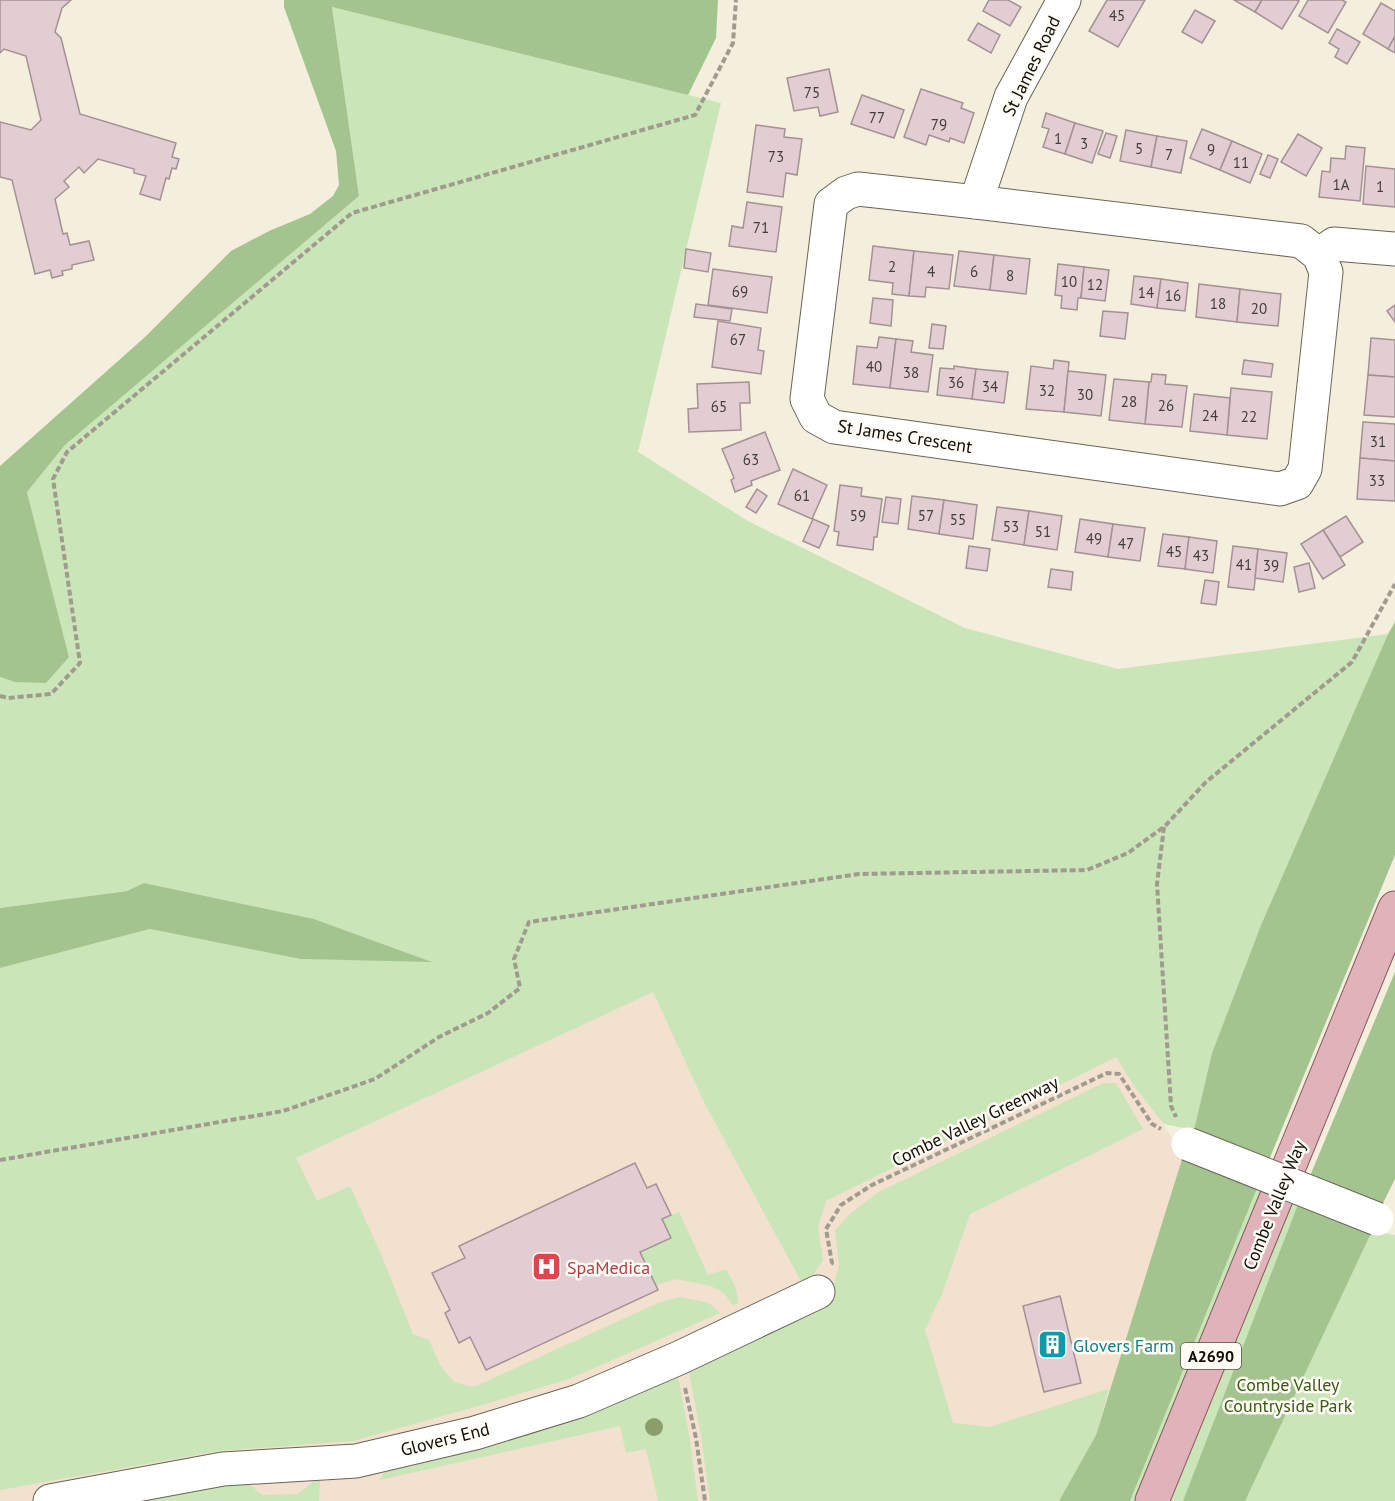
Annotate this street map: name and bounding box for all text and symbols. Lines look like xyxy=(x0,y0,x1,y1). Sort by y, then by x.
house number: 45 xyxy=(1109,6,1125,25)
street label: St James Road xyxy=(997,12,1065,120)
house number: 75 xyxy=(804,83,820,102)
house number: 77 xyxy=(869,108,885,127)
house number: 79 xyxy=(931,115,947,134)
house number: 1 xyxy=(1054,129,1062,148)
house number: 3 xyxy=(1080,134,1088,153)
house number: 5 xyxy=(1135,139,1143,158)
house number: 9 xyxy=(1207,140,1215,159)
house number: 7 xyxy=(1165,145,1173,164)
house number: 73 xyxy=(768,147,784,166)
house number: 11 xyxy=(1233,153,1249,172)
house number: 1A xyxy=(1333,175,1350,194)
house number: 1 xyxy=(1376,177,1384,196)
house number: 71 xyxy=(753,218,769,237)
house number: 2 xyxy=(888,257,896,276)
house number: 4 xyxy=(927,262,935,281)
house number: 6 xyxy=(970,262,978,281)
house number: 8 xyxy=(1006,266,1014,285)
house number: 10 xyxy=(1061,272,1077,291)
house number: 12 xyxy=(1087,275,1103,294)
house number: 69 xyxy=(732,282,748,301)
house number: 14 xyxy=(1138,283,1154,302)
house number: 16 xyxy=(1165,286,1181,305)
house number: 18 xyxy=(1210,294,1226,313)
house number: 20 xyxy=(1251,299,1267,318)
house number: 67 xyxy=(730,330,746,349)
house number: 40 xyxy=(866,357,882,376)
house number: 38 xyxy=(903,363,919,382)
house number: 36 xyxy=(948,373,964,392)
house number: 34 xyxy=(982,377,998,396)
house number: 32 xyxy=(1039,381,1055,400)
house number: 30 xyxy=(1077,385,1093,404)
house number: 28 xyxy=(1121,392,1137,411)
house number: 26 xyxy=(1158,396,1174,415)
house number: 65 xyxy=(711,397,727,416)
house number: 24 xyxy=(1202,406,1218,425)
house number: 22 xyxy=(1241,407,1257,426)
street label: St James Crescent xyxy=(836,414,974,458)
house number: 31 xyxy=(1370,432,1386,451)
house number: 63 xyxy=(743,450,759,469)
house number: 33 xyxy=(1369,471,1385,490)
house number: 61 xyxy=(794,486,810,505)
house number: 59 xyxy=(850,506,866,525)
house number: 57 xyxy=(918,506,934,525)
house number: 55 xyxy=(950,510,966,529)
house number: 53 xyxy=(1003,517,1019,536)
house number: 51 xyxy=(1035,522,1051,541)
house number: 49 xyxy=(1086,529,1102,548)
house number: 47 xyxy=(1118,534,1134,553)
house number: 45 xyxy=(1166,542,1182,561)
house number: 43 xyxy=(1193,546,1209,565)
house number: 41 xyxy=(1236,555,1252,574)
house number: 39 xyxy=(1263,556,1279,575)
street label: Combe Valley Greenway xyxy=(888,1070,1063,1171)
street label: Combe Valley Way xyxy=(1237,1136,1311,1273)
hospital icon: SpaMedica xyxy=(530,1251,562,1283)
place label: SpaMedica xyxy=(567,1256,650,1279)
building icon: Glovers Farm xyxy=(1036,1329,1068,1361)
place label: Glovers Farm xyxy=(1073,1334,1174,1357)
road number: A2690 xyxy=(1181,1343,1241,1369)
park label: Combe Valley Countryside Park xyxy=(1224,1373,1353,1417)
street label: Glovers End xyxy=(398,1417,492,1461)

